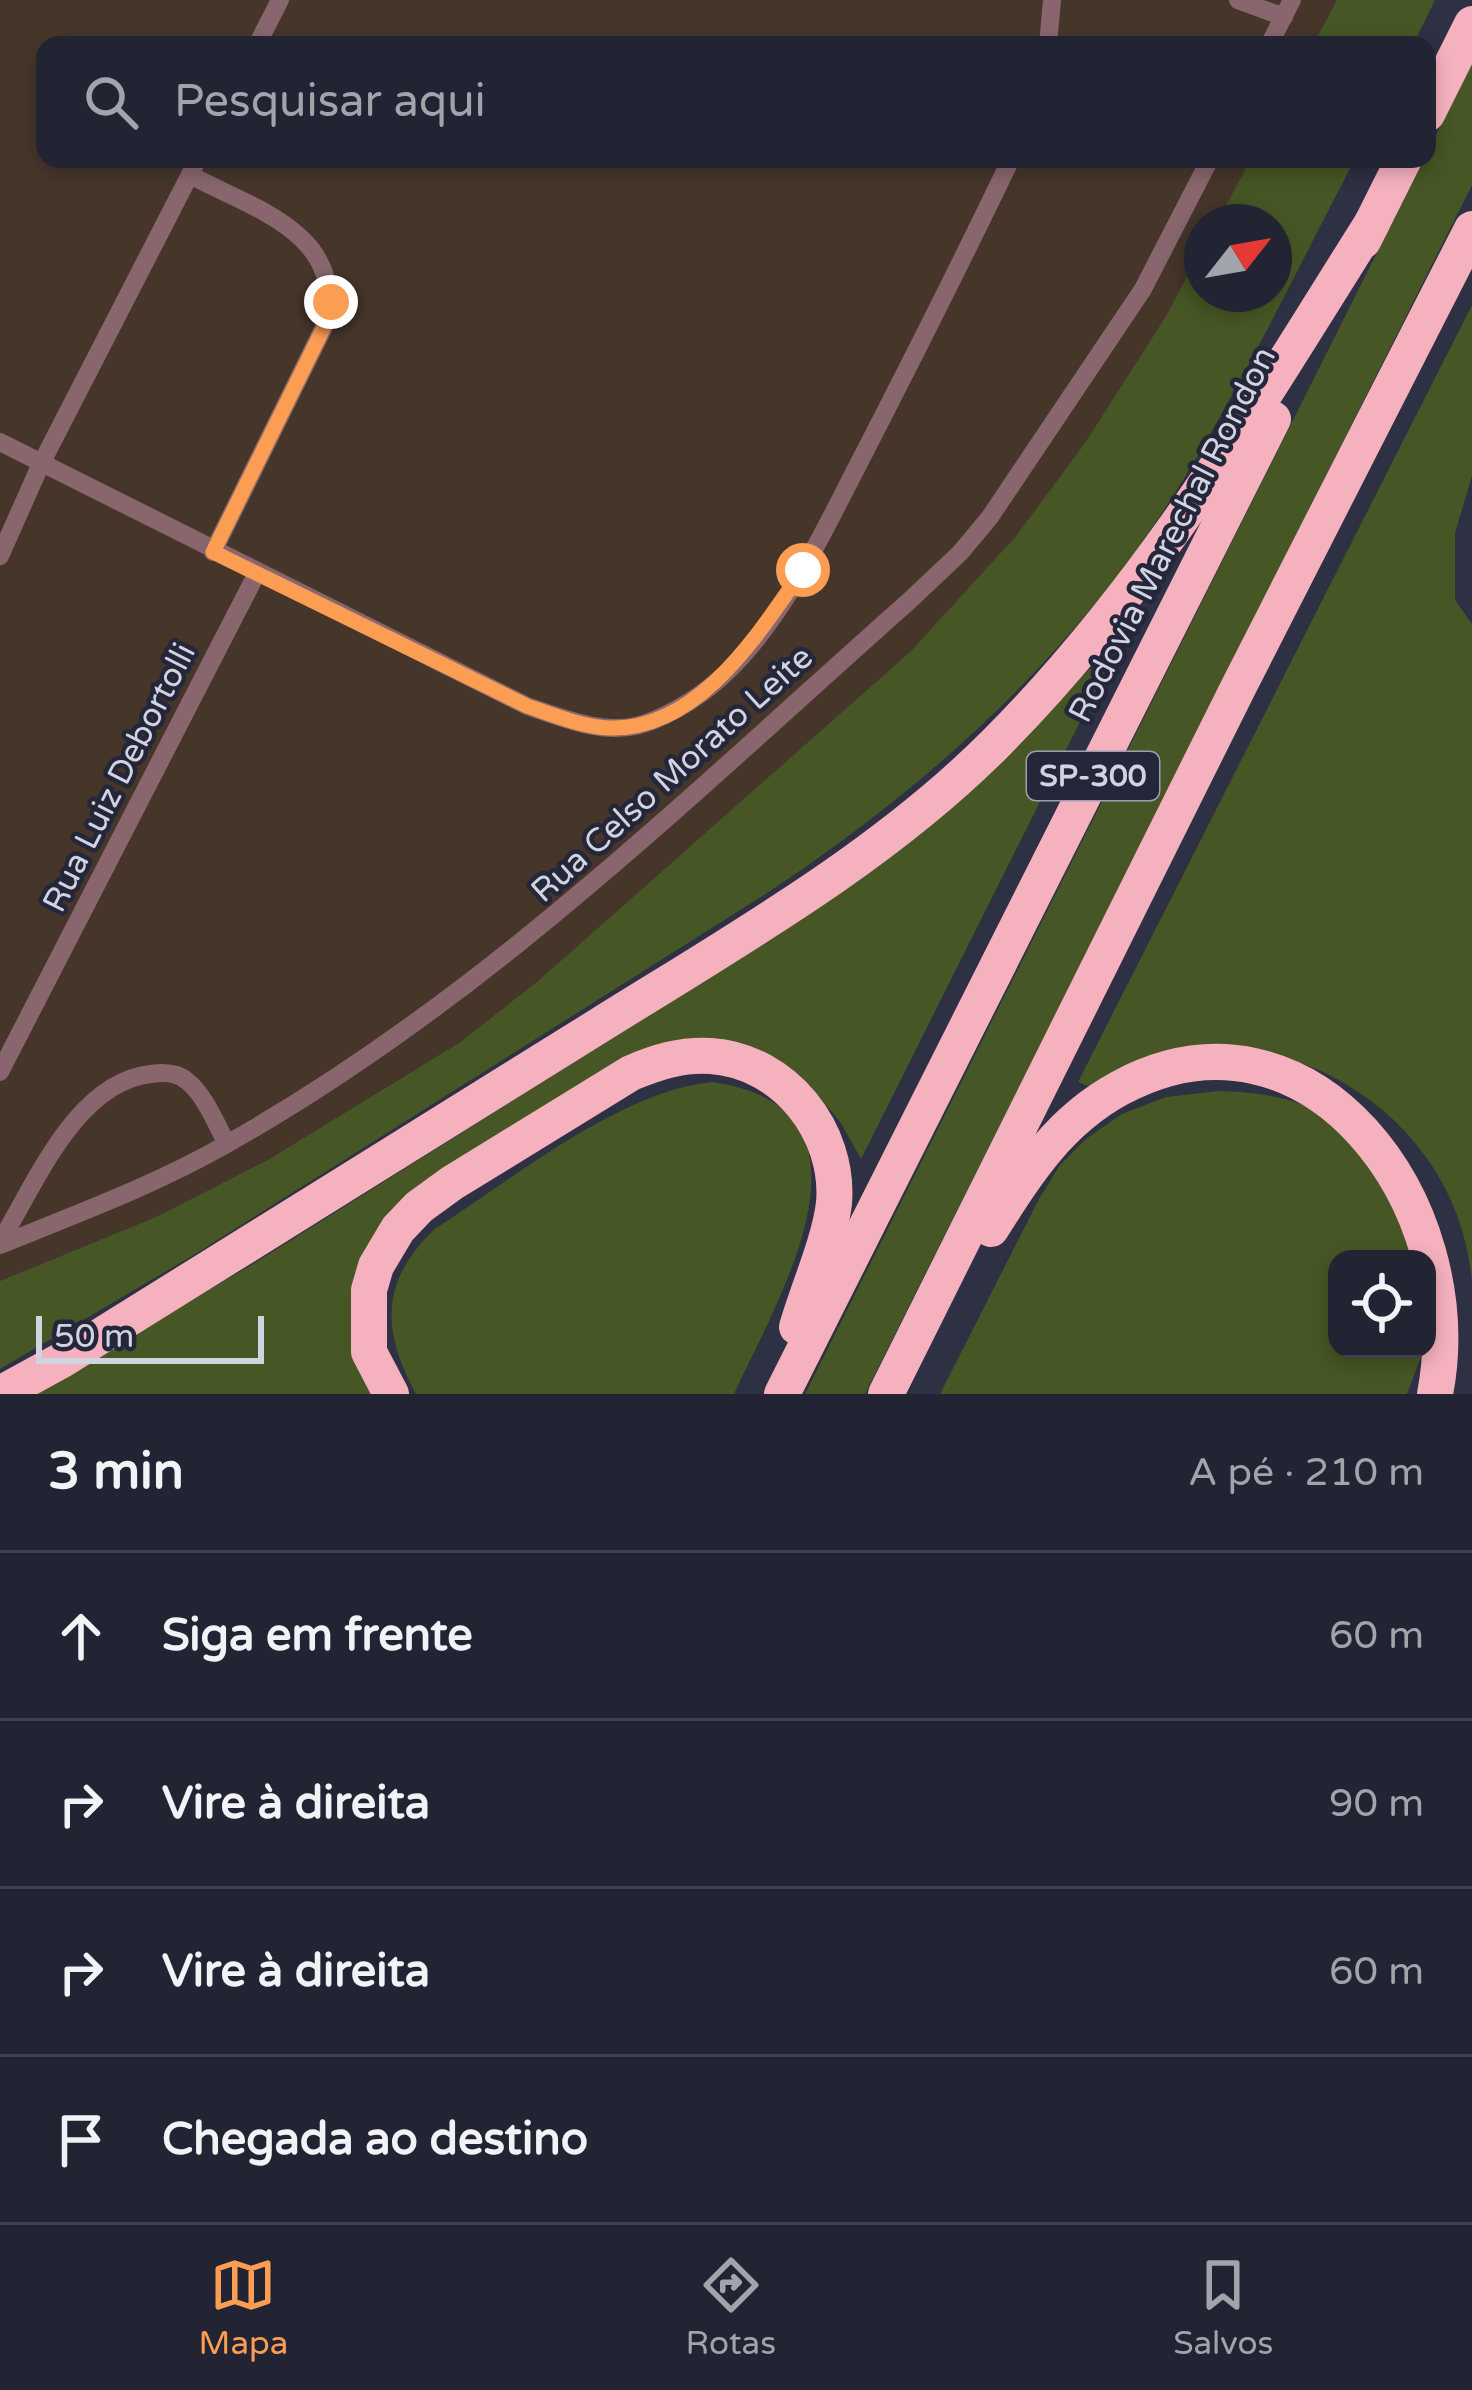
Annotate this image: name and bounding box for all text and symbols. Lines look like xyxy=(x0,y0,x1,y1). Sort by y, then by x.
search box xyxy=(36,36,1436,168)
icon: search xyxy=(78,69,144,135)
text: Pesquisar aqui xyxy=(174,75,486,129)
north arrow xyxy=(1184,204,1292,312)
route end xyxy=(304,275,358,329)
street label: Rodovia Marechal Rondon xyxy=(1061,341,1284,729)
route start xyxy=(776,543,830,597)
street label: Rua Luiz Debortolli xyxy=(35,637,204,919)
street label: Rua Celso Morato Leite xyxy=(523,638,821,911)
road number: SP-300 xyxy=(1027,752,1159,800)
map controls xyxy=(1328,1250,1436,1358)
button: locate xyxy=(1328,1250,1436,1358)
scale bar xyxy=(36,1310,264,1363)
text: 50 m xyxy=(54,1317,134,1356)
text: 3 min xyxy=(48,1441,184,1503)
text: A pé · 210 m xyxy=(1188,1449,1424,1496)
icon: ahead xyxy=(48,1603,114,1669)
text: Siga em frente xyxy=(162,1609,473,1663)
text: 60 m xyxy=(1329,1612,1424,1659)
icon: right xyxy=(48,1771,114,1837)
text: Vire à direita xyxy=(162,1777,430,1831)
text: 90 m xyxy=(1329,1780,1424,1827)
icon: right xyxy=(48,1939,114,2005)
text: Vire à direita xyxy=(162,1945,430,1999)
text: 60 m xyxy=(1329,1948,1424,1995)
icon: arrive xyxy=(48,2107,114,2173)
text: Chegada ao destino xyxy=(162,2113,588,2167)
tab: Mapa xyxy=(199,2252,288,2363)
tab: Rotas xyxy=(686,2252,776,2363)
tab: Salvos xyxy=(1173,2252,1273,2363)

